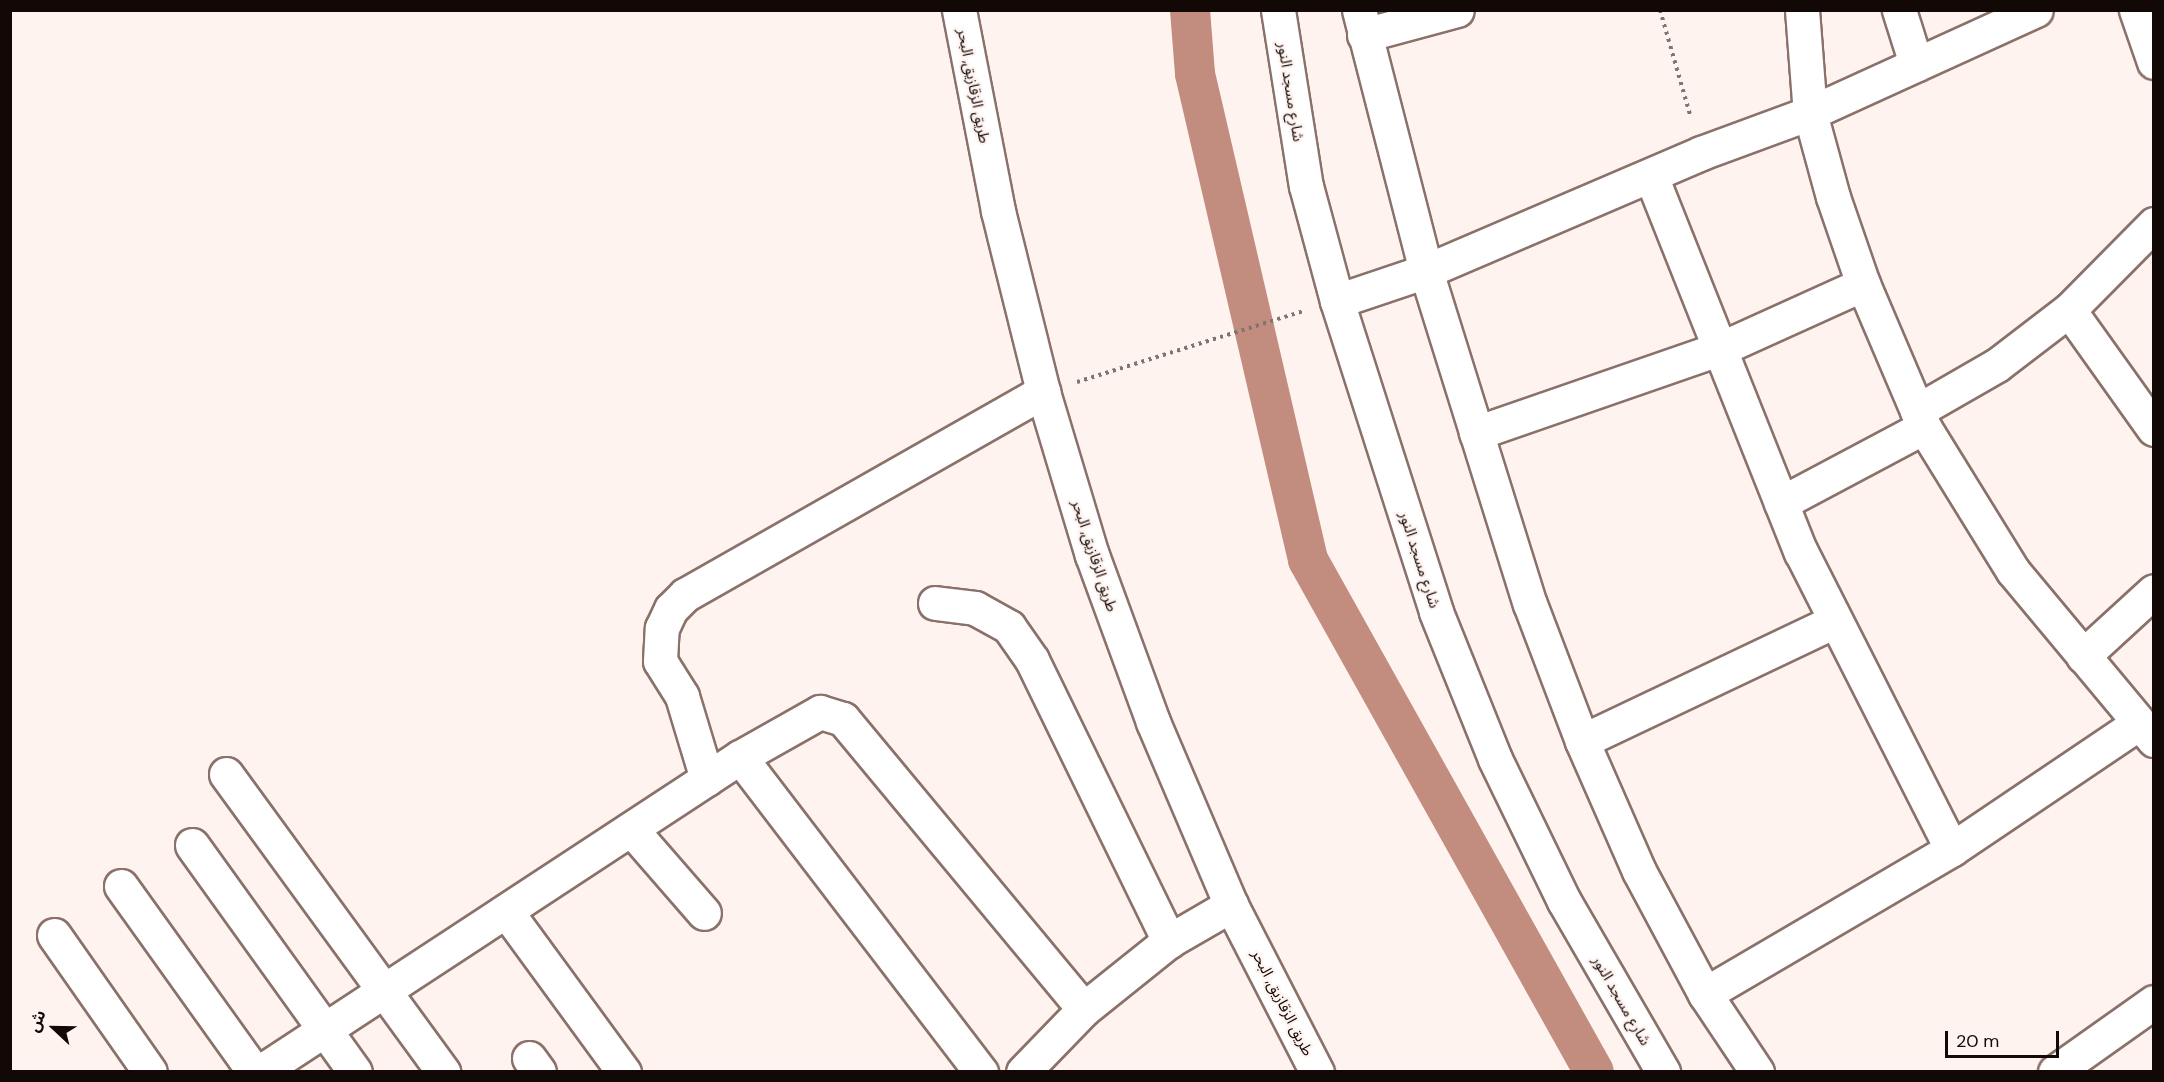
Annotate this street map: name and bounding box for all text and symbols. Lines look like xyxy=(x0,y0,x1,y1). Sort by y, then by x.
street label: طريق الزقازيق, البحر xyxy=(953,27,993,145)
street label: شارع مسجد النور xyxy=(1273,41,1307,143)
street label: طريق الزقازيق, البحر xyxy=(1067,498,1121,614)
street label: شارع مسجد النور xyxy=(1395,509,1443,611)
street label: طريق الزقازيق, البحر xyxy=(1247,947,1317,1059)
street label: شارع مسجد النور xyxy=(1588,953,1654,1049)
north arrow xyxy=(24,998,84,1058)
text: ش xyxy=(23,1007,51,1035)
scale bar xyxy=(1948,1019,2062,1057)
text: 20 m xyxy=(1956,1029,1999,1053)

